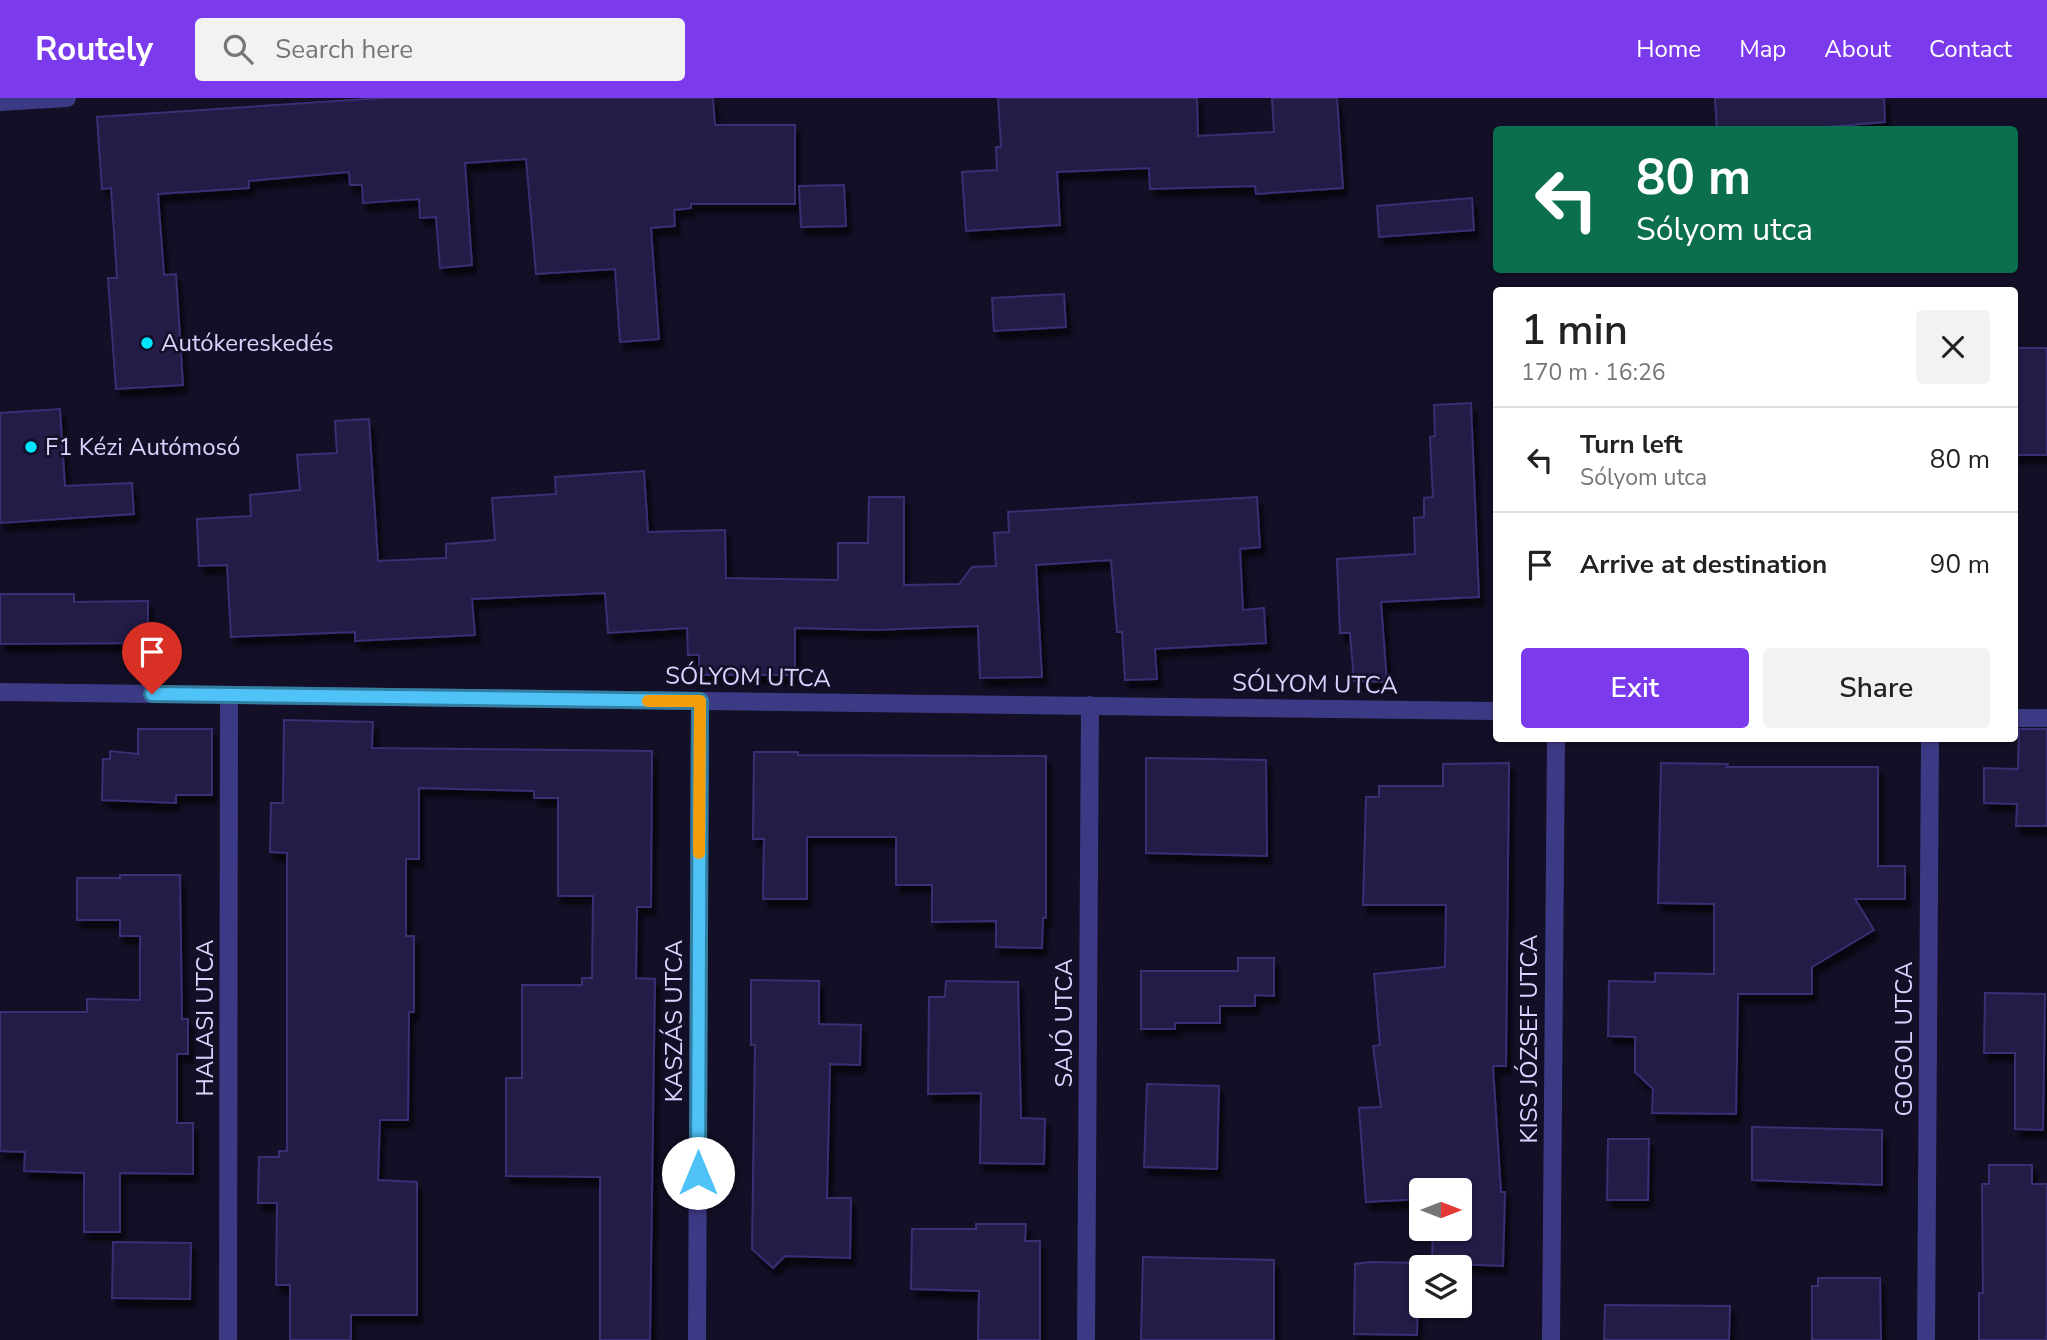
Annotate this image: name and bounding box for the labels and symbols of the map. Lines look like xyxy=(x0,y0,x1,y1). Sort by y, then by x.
place label: Autókereskedés xyxy=(161,327,334,359)
marker: Autókereskedés xyxy=(139,335,155,351)
place label: F1 Kézi Autómosó xyxy=(45,431,240,463)
marker: F1 Kézi Autómosó xyxy=(23,439,39,455)
pin xyxy=(122,622,182,694)
street label: SÓLYOM UTCA xyxy=(665,660,832,694)
street label: SÓLYOM UTCA xyxy=(1232,667,1399,701)
street label: KISS JÓZSEF UTCA xyxy=(1513,934,1545,1143)
street label: HALASI UTCA xyxy=(189,939,221,1096)
street label: KASZÁS UTCA xyxy=(658,939,690,1102)
street label: SAJÓ UTCA xyxy=(1048,958,1080,1088)
street label: GOGOL UTCA xyxy=(1888,961,1920,1116)
position arrow xyxy=(661,1136,735,1210)
north arrow xyxy=(1409,1178,1472,1241)

